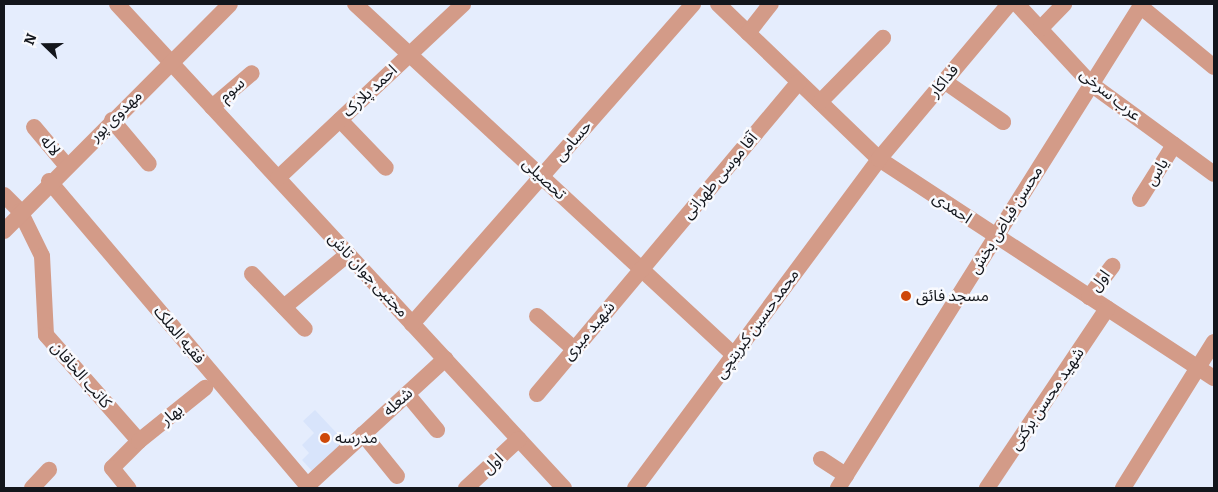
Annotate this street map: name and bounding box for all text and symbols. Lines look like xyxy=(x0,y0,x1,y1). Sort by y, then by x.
north arrow xyxy=(20,20,70,70)
text: N xyxy=(21,31,41,47)
street label: احمد پلارک xyxy=(339,61,401,121)
street label: فداکار xyxy=(925,61,963,101)
street label: عرب سرخی xyxy=(1076,65,1144,125)
street label: سوم xyxy=(215,74,249,106)
street label: مهدوی پور xyxy=(86,86,146,146)
street label: حسامی xyxy=(550,117,596,165)
street label: آقا موسی طهرانی xyxy=(678,129,762,223)
street label: لاله xyxy=(36,132,64,160)
street label: تحصیلی xyxy=(518,154,570,204)
street label: یاس xyxy=(1141,155,1173,189)
street label: محسن فیاض بخش xyxy=(965,162,1047,278)
street label: احمدی xyxy=(929,188,975,228)
street label: مجتبی جوان تاش xyxy=(324,229,412,321)
street label: محمدحسین کبریتچی xyxy=(711,265,803,383)
street label: اول xyxy=(1086,266,1114,296)
place label: مسجد فائق xyxy=(916,286,989,306)
marker: مسجد فائق xyxy=(900,290,912,302)
street label: شهید میری xyxy=(559,298,619,364)
street label: فقیه الملک xyxy=(149,302,209,368)
street label: کاتب الخاقان xyxy=(47,338,115,412)
street label: شهید محسن برکتی xyxy=(1006,344,1088,454)
street label: شعله xyxy=(379,384,417,420)
street label: بهار xyxy=(157,400,187,430)
place label: مدرسه xyxy=(335,428,378,448)
marker: مدرسه xyxy=(319,432,331,444)
street label: اول xyxy=(478,449,508,479)

